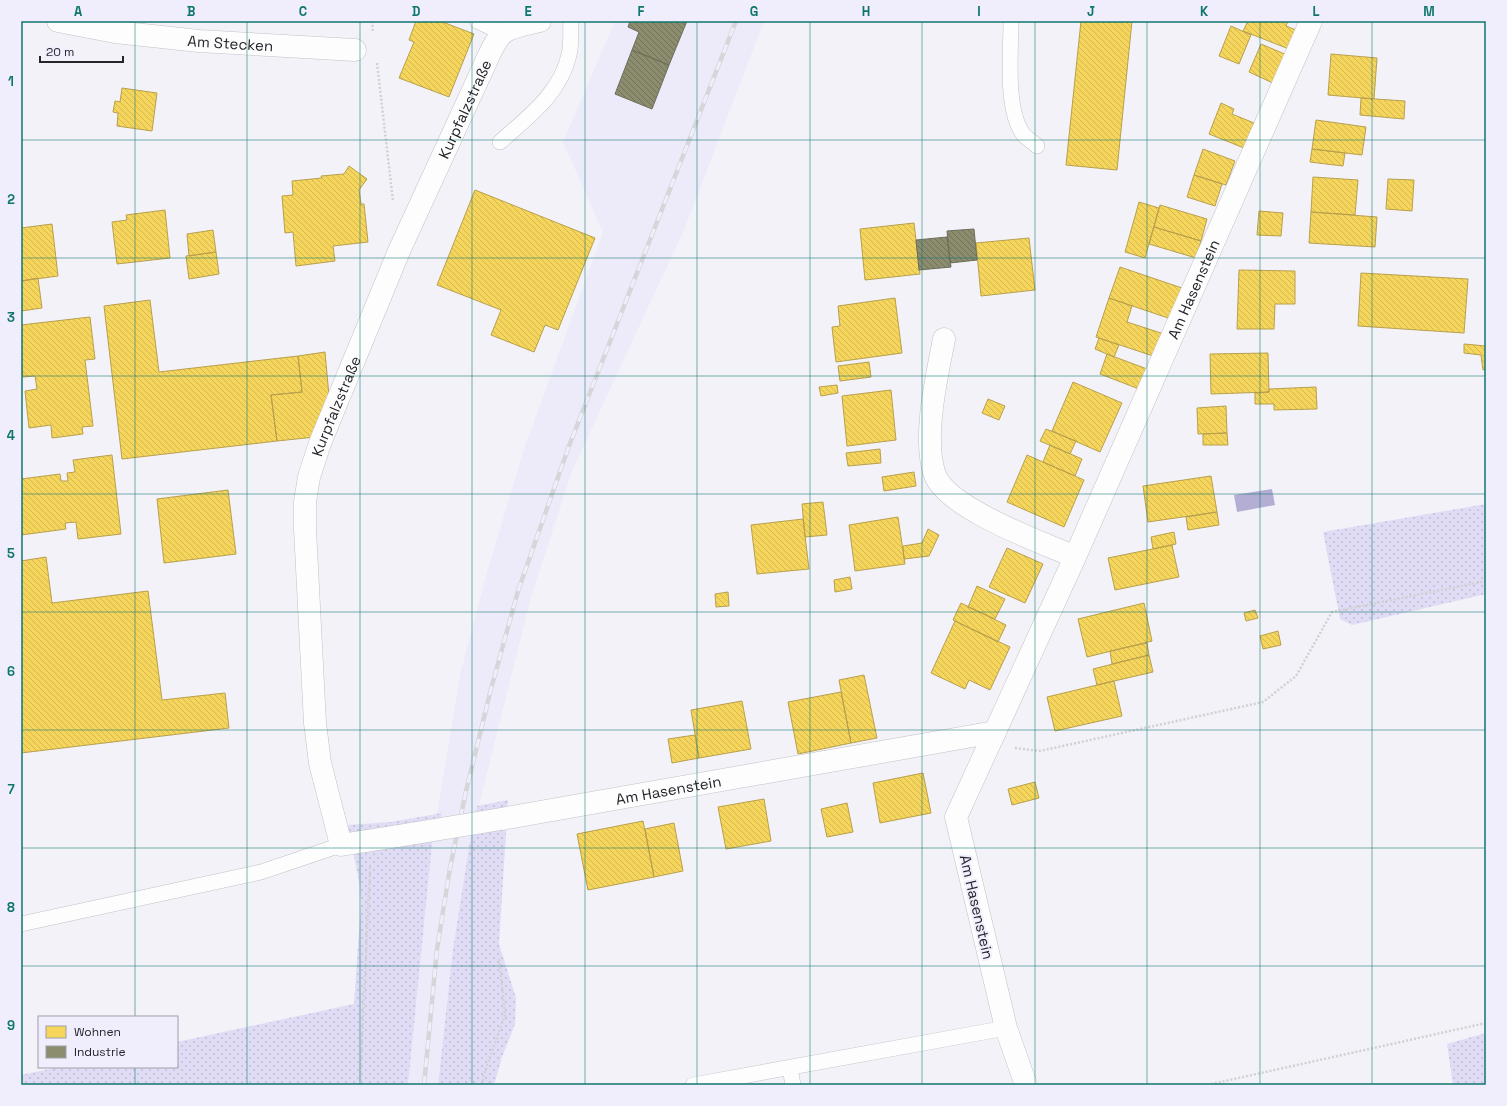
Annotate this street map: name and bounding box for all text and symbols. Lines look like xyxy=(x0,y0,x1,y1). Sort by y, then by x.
text: A xyxy=(74,3,83,20)
text: B xyxy=(187,3,196,20)
text: C xyxy=(299,3,307,20)
text: D xyxy=(412,3,421,20)
text: E xyxy=(524,3,532,20)
text: F xyxy=(638,3,645,20)
text: G xyxy=(750,3,758,20)
text: H xyxy=(862,3,870,20)
text: I xyxy=(977,3,981,20)
text: J xyxy=(1087,3,1095,20)
text: K xyxy=(1200,3,1209,20)
text: L xyxy=(1312,3,1320,20)
text: M xyxy=(1423,3,1435,20)
street label: Am Stecken xyxy=(187,30,274,55)
scale bar xyxy=(40,38,123,64)
text: 20 m xyxy=(46,44,74,60)
street label: Kurpfalzstraße xyxy=(433,57,495,161)
text: 1 xyxy=(8,73,14,90)
text: 2 xyxy=(7,191,15,208)
street label: Am Hasenstein xyxy=(1163,236,1223,342)
text: 3 xyxy=(7,309,15,326)
street label: Kurpfalzstraße xyxy=(307,353,364,459)
text: 4 xyxy=(7,427,15,444)
text: 5 xyxy=(7,545,15,562)
text: 6 xyxy=(7,663,15,680)
street label: Am Hasenstein xyxy=(614,771,723,808)
text: 7 xyxy=(7,781,15,798)
street label: Am Hasenstein xyxy=(956,853,998,961)
text: 8 xyxy=(7,899,15,916)
legend xyxy=(38,1016,178,1068)
text: 9 xyxy=(7,1017,15,1034)
text: Wohnen xyxy=(74,1024,121,1040)
text: Industrie xyxy=(74,1044,126,1060)

